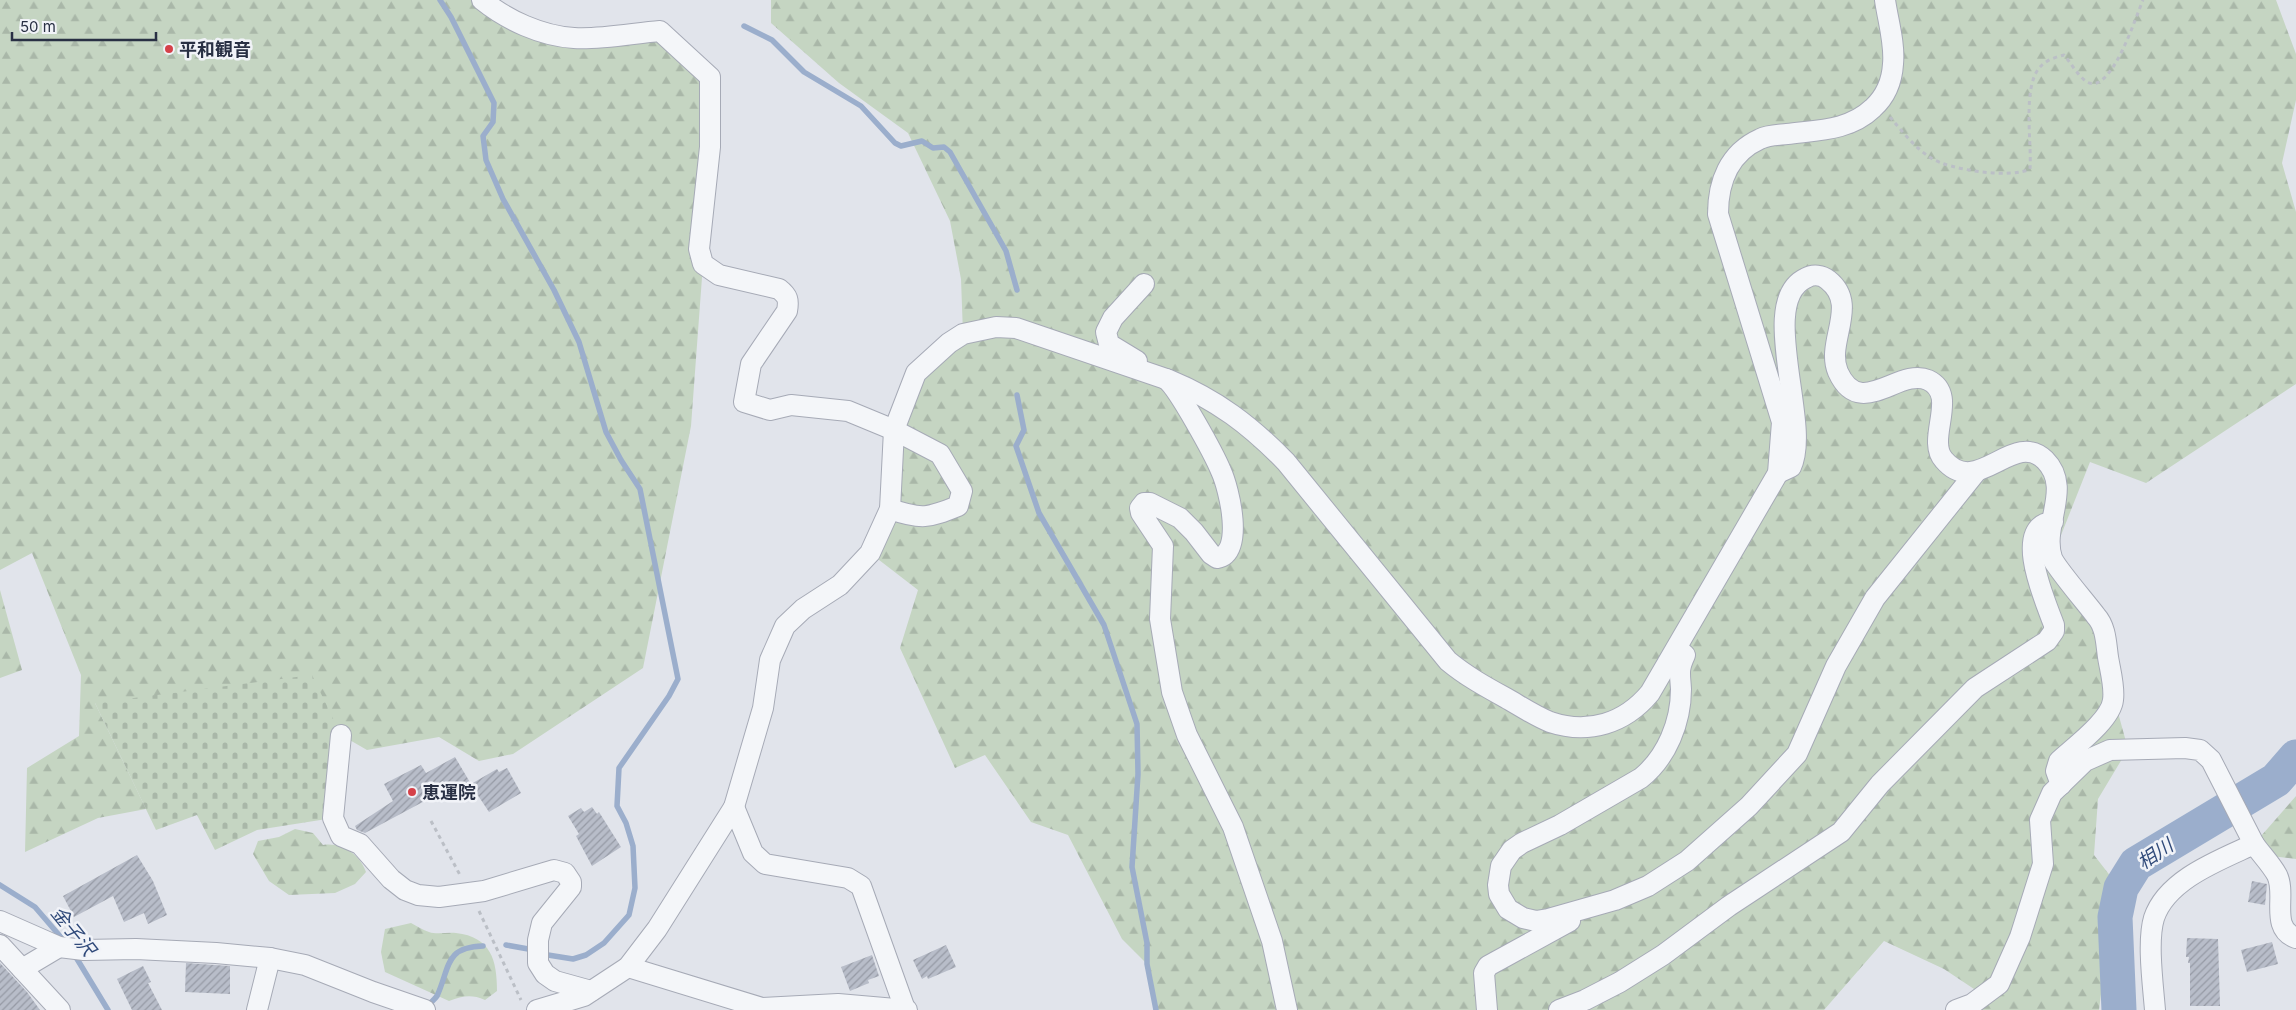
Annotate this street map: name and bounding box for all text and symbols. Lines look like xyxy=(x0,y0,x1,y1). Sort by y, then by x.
scale bar xyxy=(12,10,156,42)
text: 50 m xyxy=(20,17,56,36)
place label: 平和観音 xyxy=(179,39,251,60)
marker: 平和観音 xyxy=(163,43,175,55)
place label: 恵運院 xyxy=(422,782,476,803)
marker: 恵運院 xyxy=(406,786,418,798)
water label: 相川 xyxy=(2133,833,2179,874)
water label: 金子沢 xyxy=(46,902,102,963)

